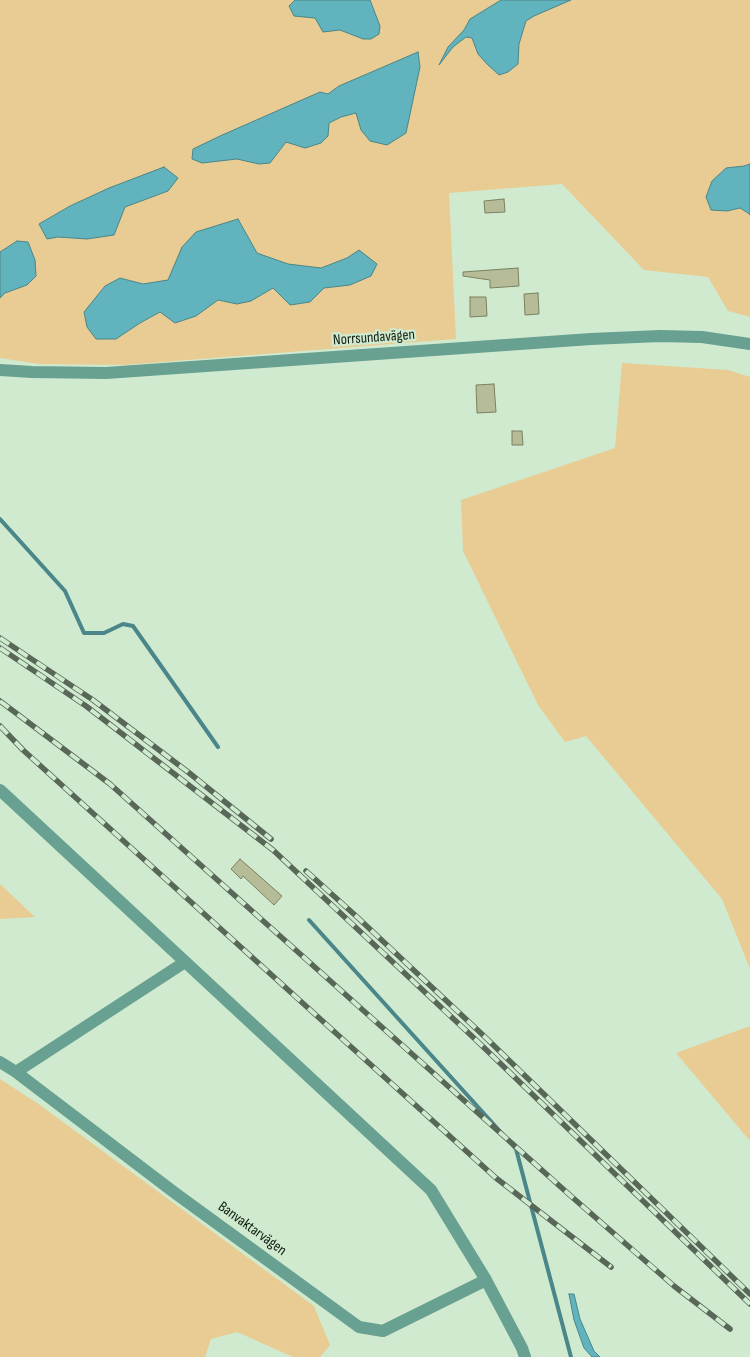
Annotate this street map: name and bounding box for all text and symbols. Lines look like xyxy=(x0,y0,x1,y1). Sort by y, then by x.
street label: Norrsundavägen xyxy=(332,326,416,350)
street label: Banvaktarvägen xyxy=(214,1198,290,1260)

